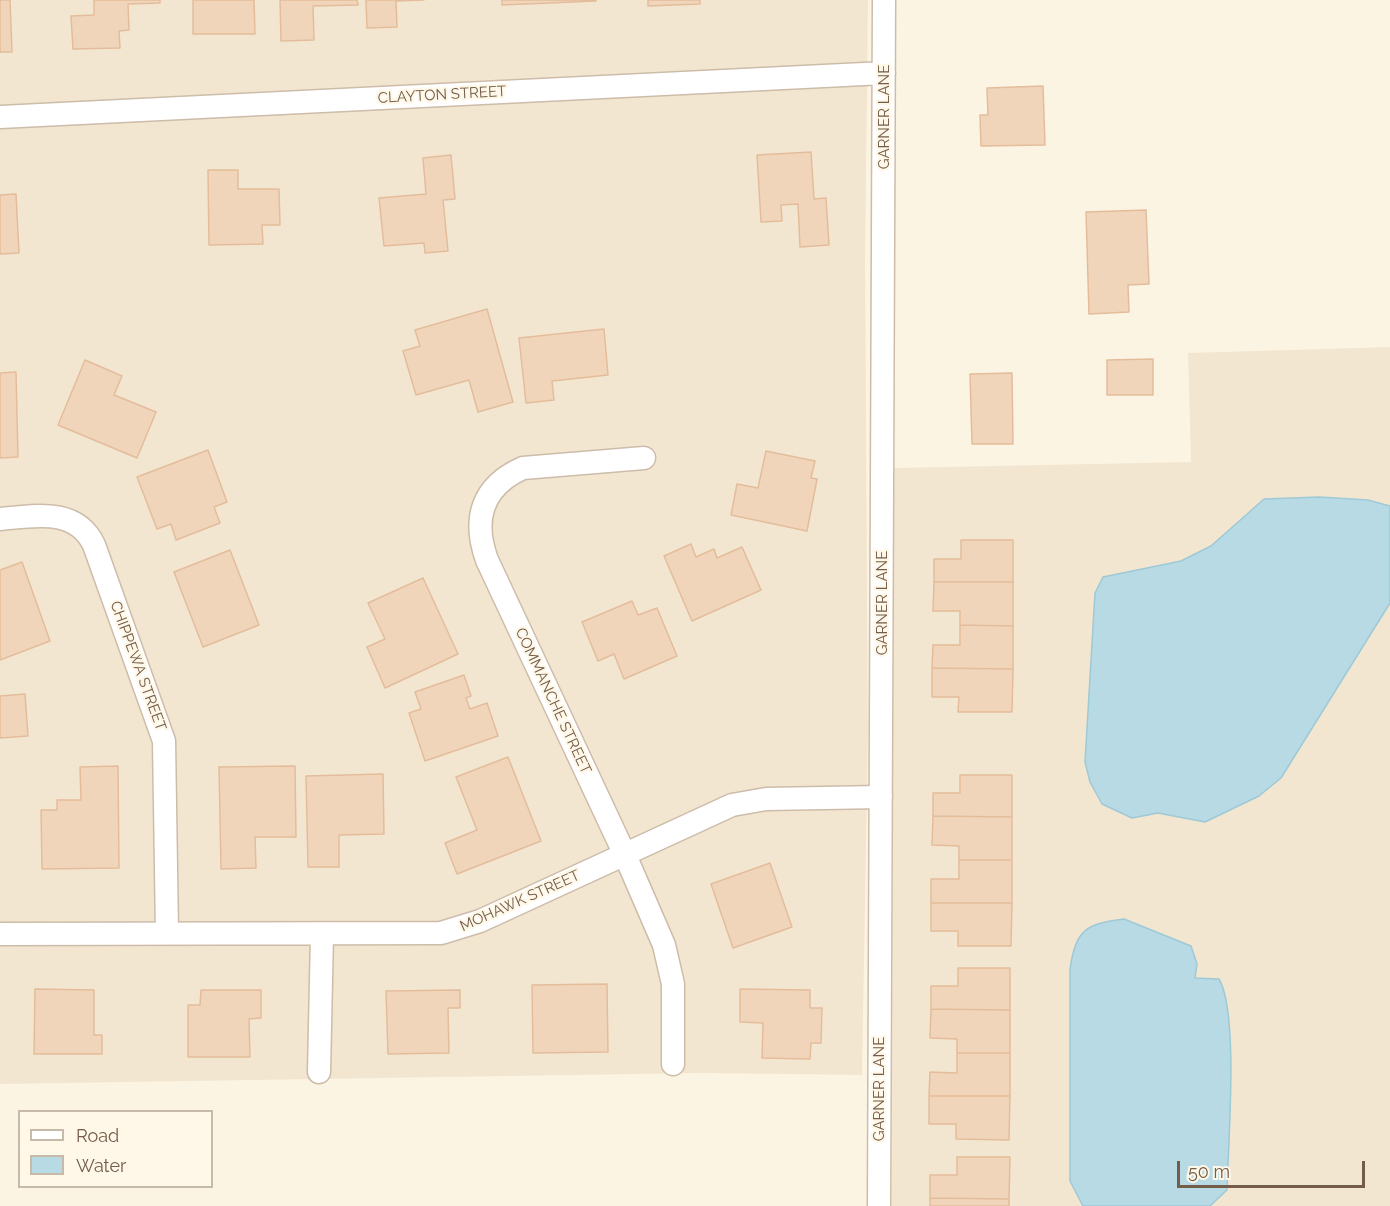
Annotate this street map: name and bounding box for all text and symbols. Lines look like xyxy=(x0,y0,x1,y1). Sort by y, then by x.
street label: GARNER LANE xyxy=(875,65,893,169)
street label: CLAYTON STREET xyxy=(377,83,507,107)
street label: GARNER LANE xyxy=(873,551,891,655)
street label: CHIPPEWA STREET xyxy=(106,599,170,733)
street label: COMMANCHE STREET xyxy=(511,625,595,777)
street label: MOHAWK STREET xyxy=(457,866,583,936)
street label: GARNER LANE xyxy=(870,1037,888,1141)
legend xyxy=(18,1110,213,1188)
text: Road xyxy=(76,1125,119,1146)
scale bar xyxy=(1180,1149,1368,1187)
text: Water xyxy=(76,1155,126,1176)
text: 50 m xyxy=(1188,1161,1230,1182)

